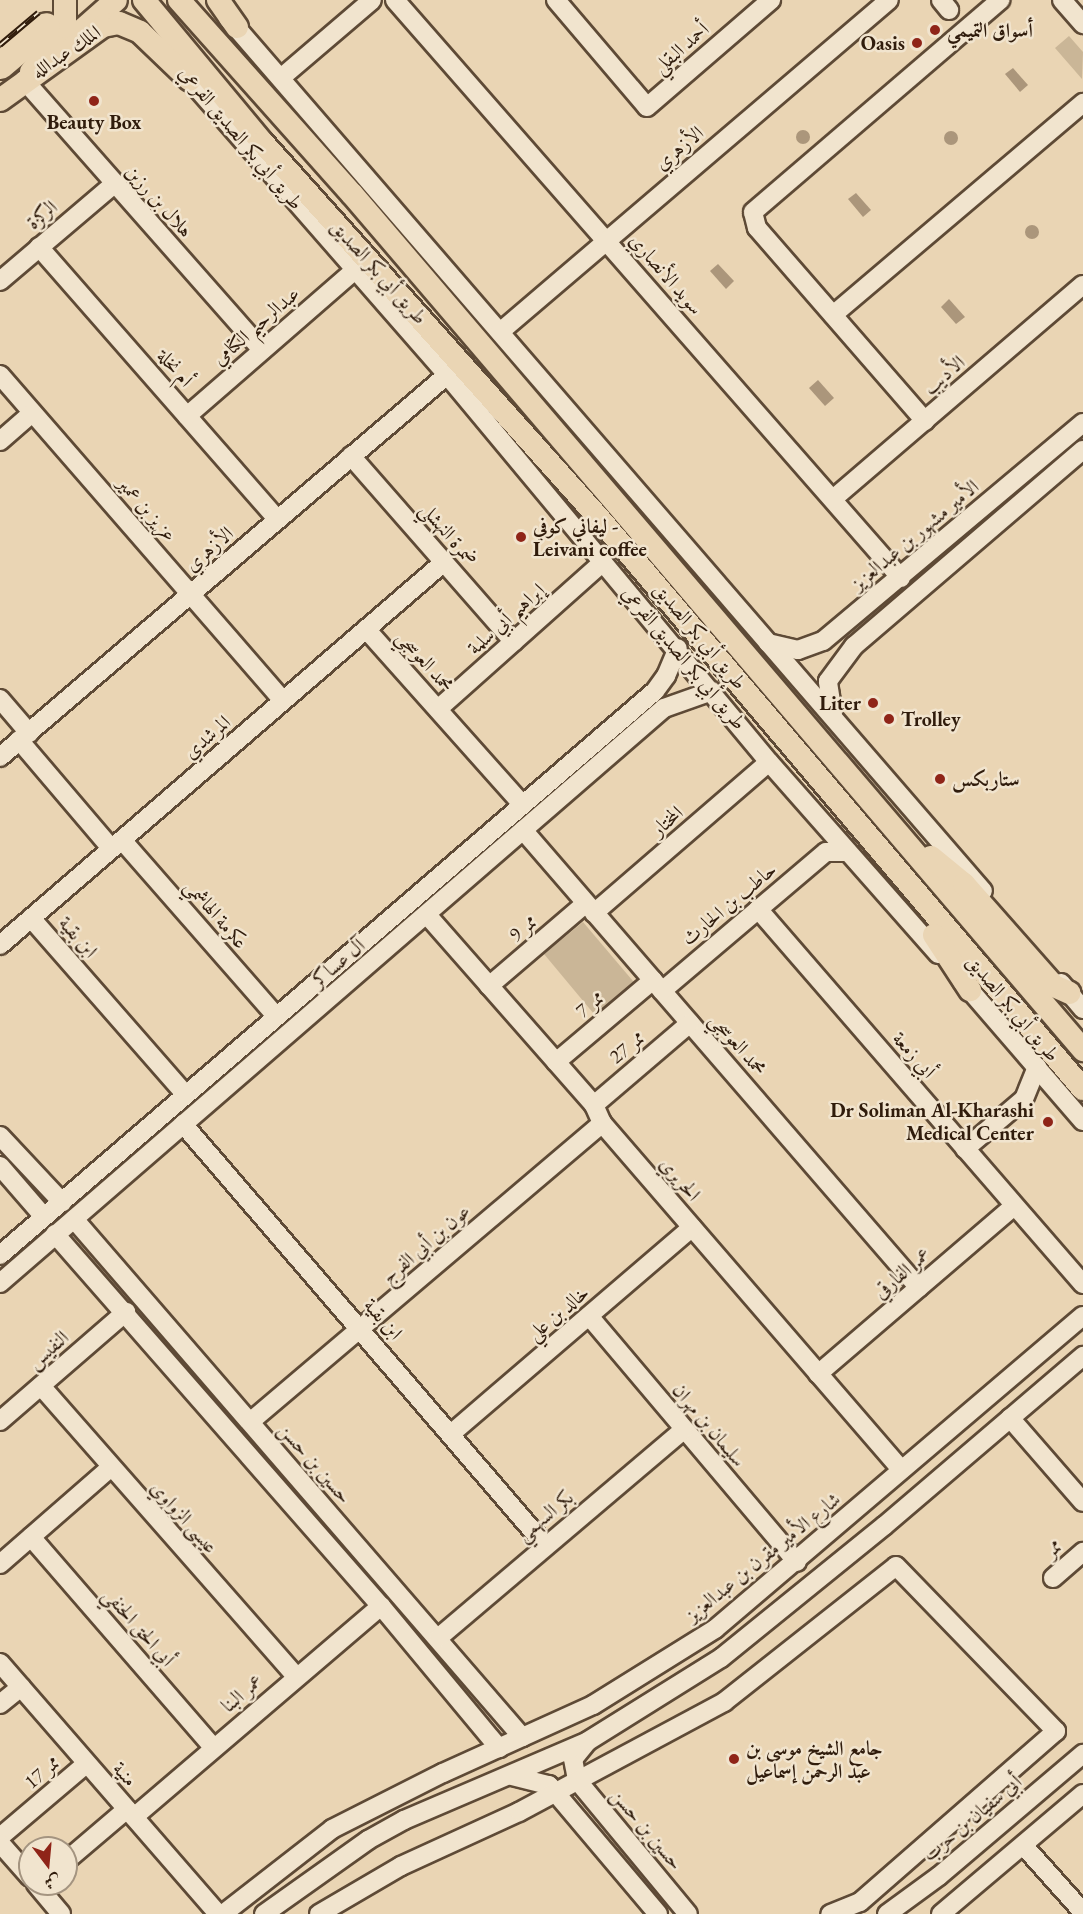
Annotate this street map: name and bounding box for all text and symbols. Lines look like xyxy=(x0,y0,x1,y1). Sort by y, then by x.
street label: أحمد البقلي xyxy=(648,17,714,79)
place label: أسواق التميمي xyxy=(947,18,1033,42)
street label: الملك عبدالله xyxy=(27,20,105,84)
marker: أسواق التميمي xyxy=(928,23,942,37)
place label: Oasis xyxy=(861,31,905,55)
marker: Oasis xyxy=(910,36,924,50)
street label: طريق أبي بكر الصديق الفرعي xyxy=(174,61,308,215)
marker: Beauty Box xyxy=(87,94,101,108)
place label: Beauty Box xyxy=(47,110,141,134)
street label: الأزهري xyxy=(650,121,708,175)
street label: هلال بن رزين xyxy=(120,160,198,242)
street label: الركزة xyxy=(22,195,62,235)
street label: طريق أبي بكر الصديق xyxy=(326,215,432,329)
street label: سويد الأنصاري xyxy=(624,228,708,320)
street label: عبدالرحيم الكتامي xyxy=(207,281,305,371)
street label: أم نخلة xyxy=(152,344,198,392)
street label: الأديب xyxy=(918,350,970,400)
street label: عزيز بن عمير xyxy=(112,472,182,546)
street label: الأمير مشهور بن عبدالعزيز xyxy=(846,475,984,595)
street label: ضمرة النهشلي xyxy=(415,497,483,571)
place label: ليفاني كوفي - Leivani coffee xyxy=(533,514,647,561)
street label: الأزهري xyxy=(180,521,238,577)
marker: ليفاني كوفي - Leivani coffee xyxy=(514,530,528,544)
street label: طريق أبي بكر الصديق xyxy=(648,577,752,695)
street label: إبراهيم أبي سلمة xyxy=(462,578,550,660)
street label: طريق أبي بكر الصديق الفرعي xyxy=(617,581,751,735)
street label: محمد العوسجي xyxy=(391,625,459,697)
place label: Liter xyxy=(819,691,861,715)
marker: Liter xyxy=(866,696,880,710)
place label: Trolley xyxy=(901,707,961,731)
street label: المرشدي xyxy=(179,710,235,764)
marker: Trolley xyxy=(882,712,896,726)
place label: ستاربكس xyxy=(952,767,1020,791)
marker: ستاربكس xyxy=(933,772,947,786)
street label: المختار xyxy=(646,801,688,841)
street label: حاطب بن الحارث xyxy=(677,857,781,951)
street label: عكرمة الهاشمي xyxy=(179,874,253,954)
street label: ممر 9 xyxy=(504,909,542,947)
street label: ابن بقية xyxy=(53,911,103,963)
street label: آل عساكر xyxy=(306,934,370,992)
street label: طريق أبي بكر الصديق xyxy=(961,949,1065,1067)
street label: ممر 7 xyxy=(571,985,609,1023)
street label: محمد العوسجي xyxy=(704,1008,772,1080)
street label: ممر 27 xyxy=(604,1025,650,1069)
street label: أبي زمعة xyxy=(887,1027,941,1083)
place label: Dr Soliman Al-Kharashi Medical Center xyxy=(830,1098,1034,1145)
marker: Dr Soliman Al-Kharashi Medical Center xyxy=(1039,1113,1057,1131)
street label: الحريري xyxy=(654,1152,706,1206)
street label: عون بن أبي الفرج xyxy=(377,1199,475,1289)
street label: عمر الفارقي xyxy=(869,1242,935,1304)
street label: خالد بن علي xyxy=(522,1280,594,1346)
street label: ابن بقية xyxy=(358,1293,408,1345)
street label: النفيس xyxy=(22,1326,74,1374)
street label: سليمان بن مهران xyxy=(667,1378,751,1472)
street label: حسين بن حسن xyxy=(273,1418,357,1508)
street label: عيسى الزواوي xyxy=(145,1476,223,1558)
street label: بكر السهمي xyxy=(512,1485,578,1547)
street label: شارع الأمير مقرن بن عبدالعزيز xyxy=(681,1487,845,1627)
street label: ممر xyxy=(1039,1534,1067,1562)
street label: أبي الحق الحنفي xyxy=(98,1583,180,1671)
street label: عمر البنا xyxy=(216,1668,268,1718)
place label: جامع الشيخ موسى بن عبد الرحمن إسماعيل xyxy=(746,1736,883,1783)
street label: ممر 17 xyxy=(19,1750,65,1794)
marker: جامع الشيخ موسى بن عبد الرحمن إسماعيل xyxy=(727,1752,741,1766)
street label: منية xyxy=(108,1757,142,1791)
street label: أبي سفيان بن حرب xyxy=(917,1770,1027,1866)
street label: حسين بن حسن xyxy=(606,1783,688,1875)
north arrow xyxy=(18,1836,78,1896)
text: ش xyxy=(42,1870,63,1894)

